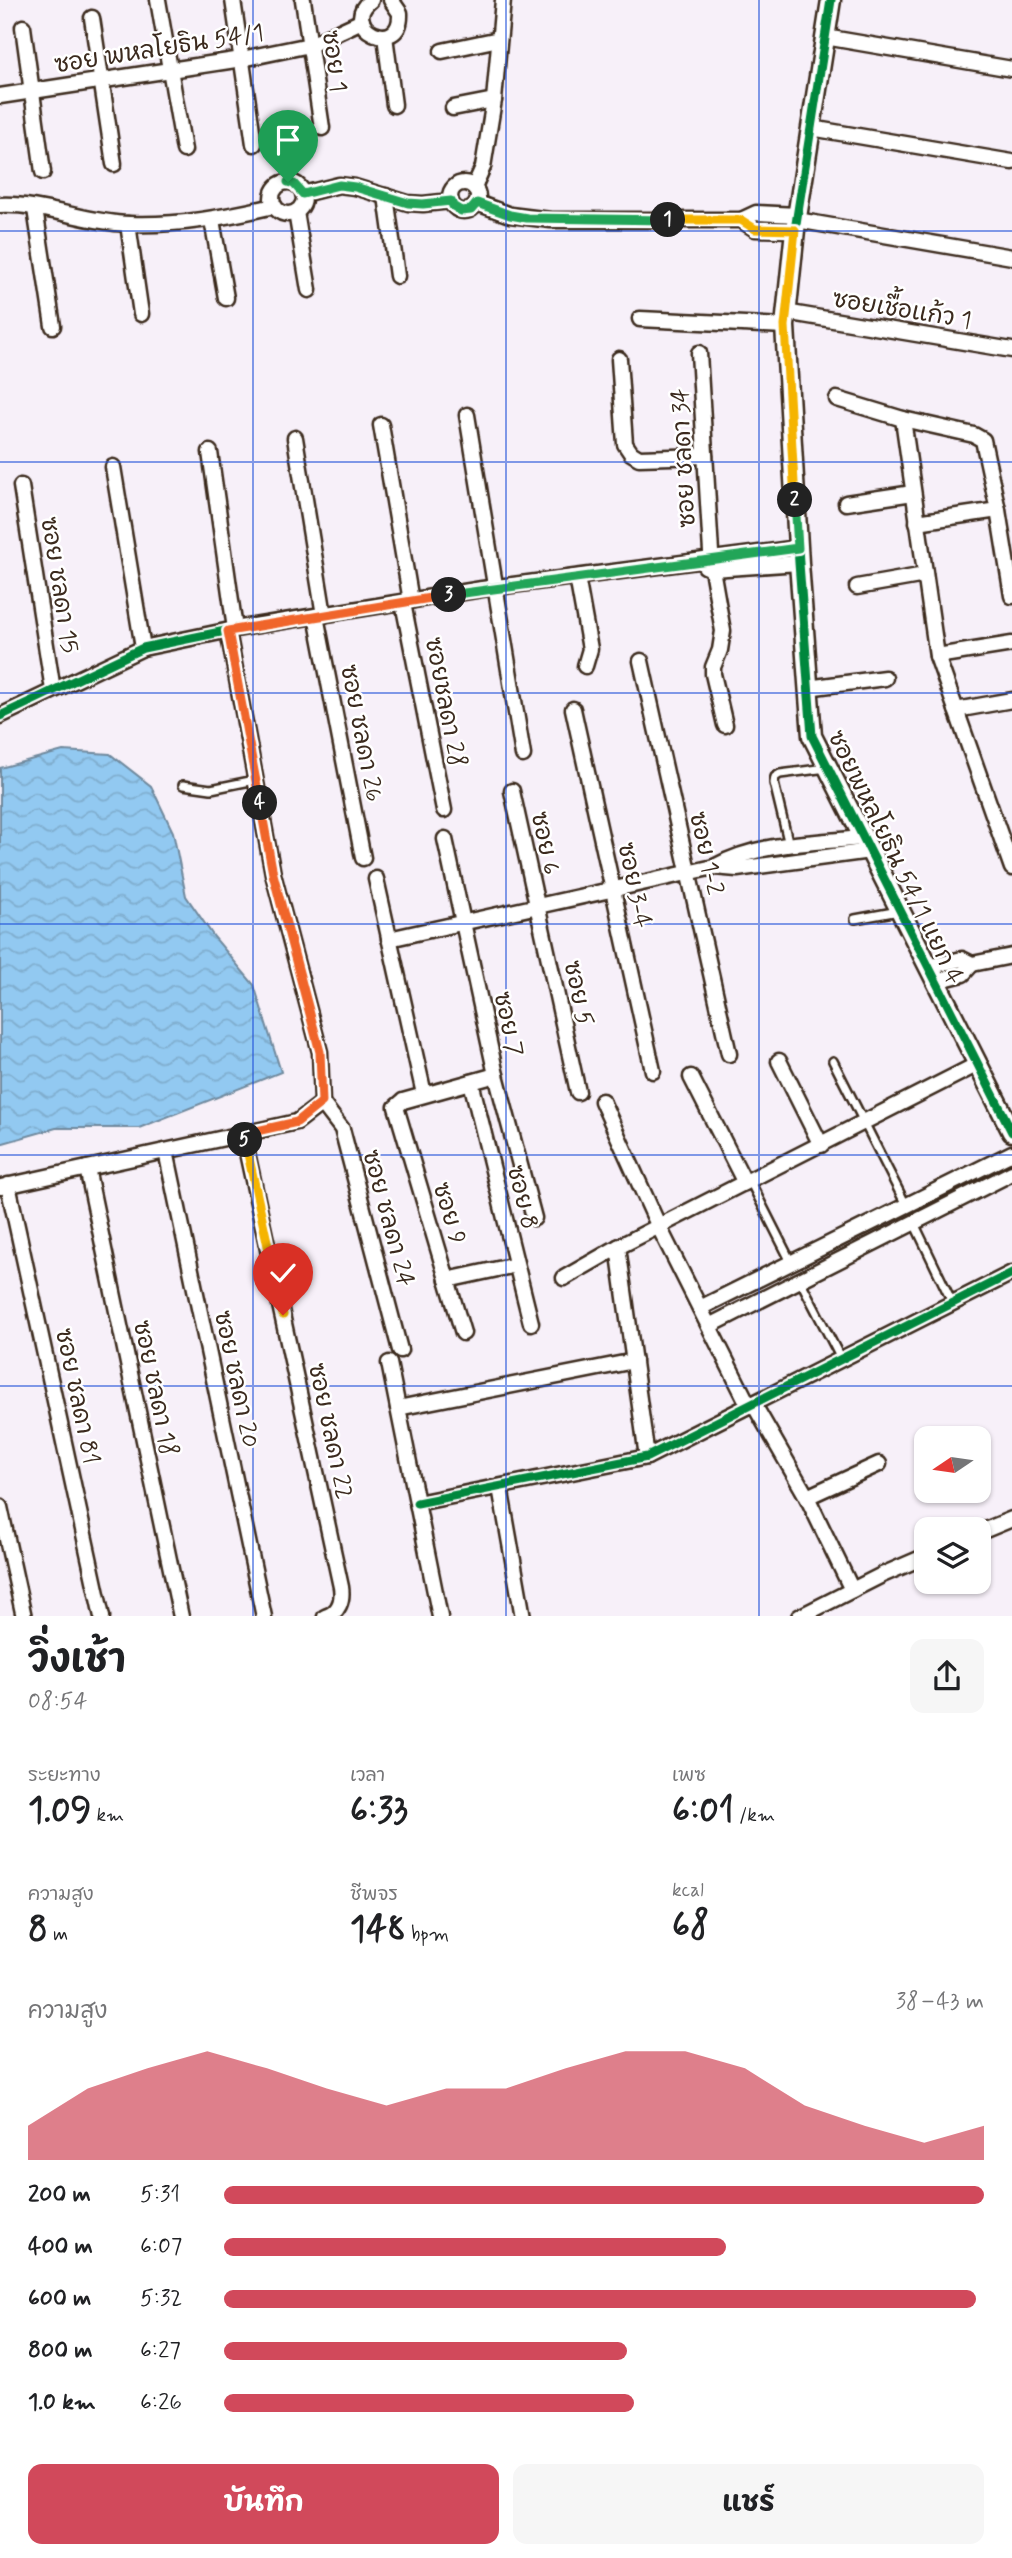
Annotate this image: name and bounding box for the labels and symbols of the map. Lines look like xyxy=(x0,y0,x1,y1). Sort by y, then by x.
street label: ซอย พหลโยธิน 54/1 xyxy=(52,16,266,81)
street label: ซอย 1 xyxy=(314,28,353,94)
pin xyxy=(258,110,318,182)
pin: 1 xyxy=(650,202,686,238)
street label: ซอยเชื้อแก้ว 1 xyxy=(830,275,975,337)
street label: ซอย ชลดา 34 xyxy=(665,388,704,528)
pin: 2 xyxy=(778,482,812,518)
street label: ซอย ชลดา 15 xyxy=(32,515,85,656)
pin: 3 xyxy=(432,578,466,612)
street label: ซอยชลดา 28 xyxy=(417,635,472,770)
street label: ซอย ชลดา 26 xyxy=(332,662,389,804)
street label: ซอยพหลโยธิน 54/1 แยก 4 xyxy=(820,725,971,990)
pin: 4 xyxy=(243,786,278,820)
street label: ซอย 6 xyxy=(523,809,566,878)
street label: ซอย 1-2 xyxy=(681,809,730,898)
street label: ซอย 3-4 xyxy=(609,840,658,931)
street label: ซอย 5 xyxy=(556,958,600,1029)
street label: ซอย 7 xyxy=(486,989,530,1060)
pin: 5 xyxy=(228,1122,262,1158)
street label: ซอย ชลดา 24 xyxy=(354,1147,421,1290)
street label: ซอย 8 xyxy=(499,1162,544,1233)
street label: ซอย 9 xyxy=(425,1179,473,1248)
pin xyxy=(253,1243,313,1315)
street label: ซอย ชลดา 20 xyxy=(206,1308,265,1451)
street label: ซอย ชลดา 18 xyxy=(125,1318,184,1459)
street label: ซอย ชลดา 81 xyxy=(47,1326,106,1467)
street label: ซอย ชลดา 22 xyxy=(300,1360,359,1502)
north arrow xyxy=(914,1426,990,1503)

